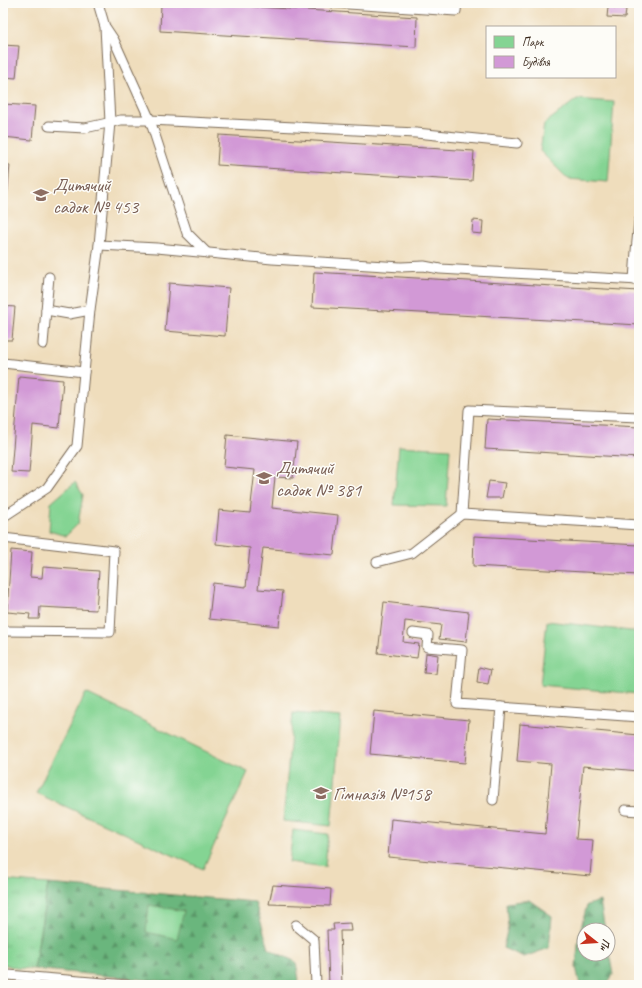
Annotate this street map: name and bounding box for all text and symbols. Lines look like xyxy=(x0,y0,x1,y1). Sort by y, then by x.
legend xyxy=(486,26,616,78)
text: Парк xyxy=(522,34,545,50)
text: Будівля xyxy=(522,54,551,70)
place label: Дитячий садок № 453 xyxy=(53,173,140,219)
school or university icon: Дитячий садок № 453 xyxy=(32,186,50,204)
place label: Дитячий садок № 381 xyxy=(276,456,363,502)
school or university icon: Дитячий садок № 381 xyxy=(255,469,273,487)
place label: Гімназія №158 xyxy=(333,782,433,806)
school or university icon: Гімназія №158 xyxy=(312,784,330,802)
north arrow xyxy=(576,922,616,962)
text: Пн xyxy=(597,937,614,954)

